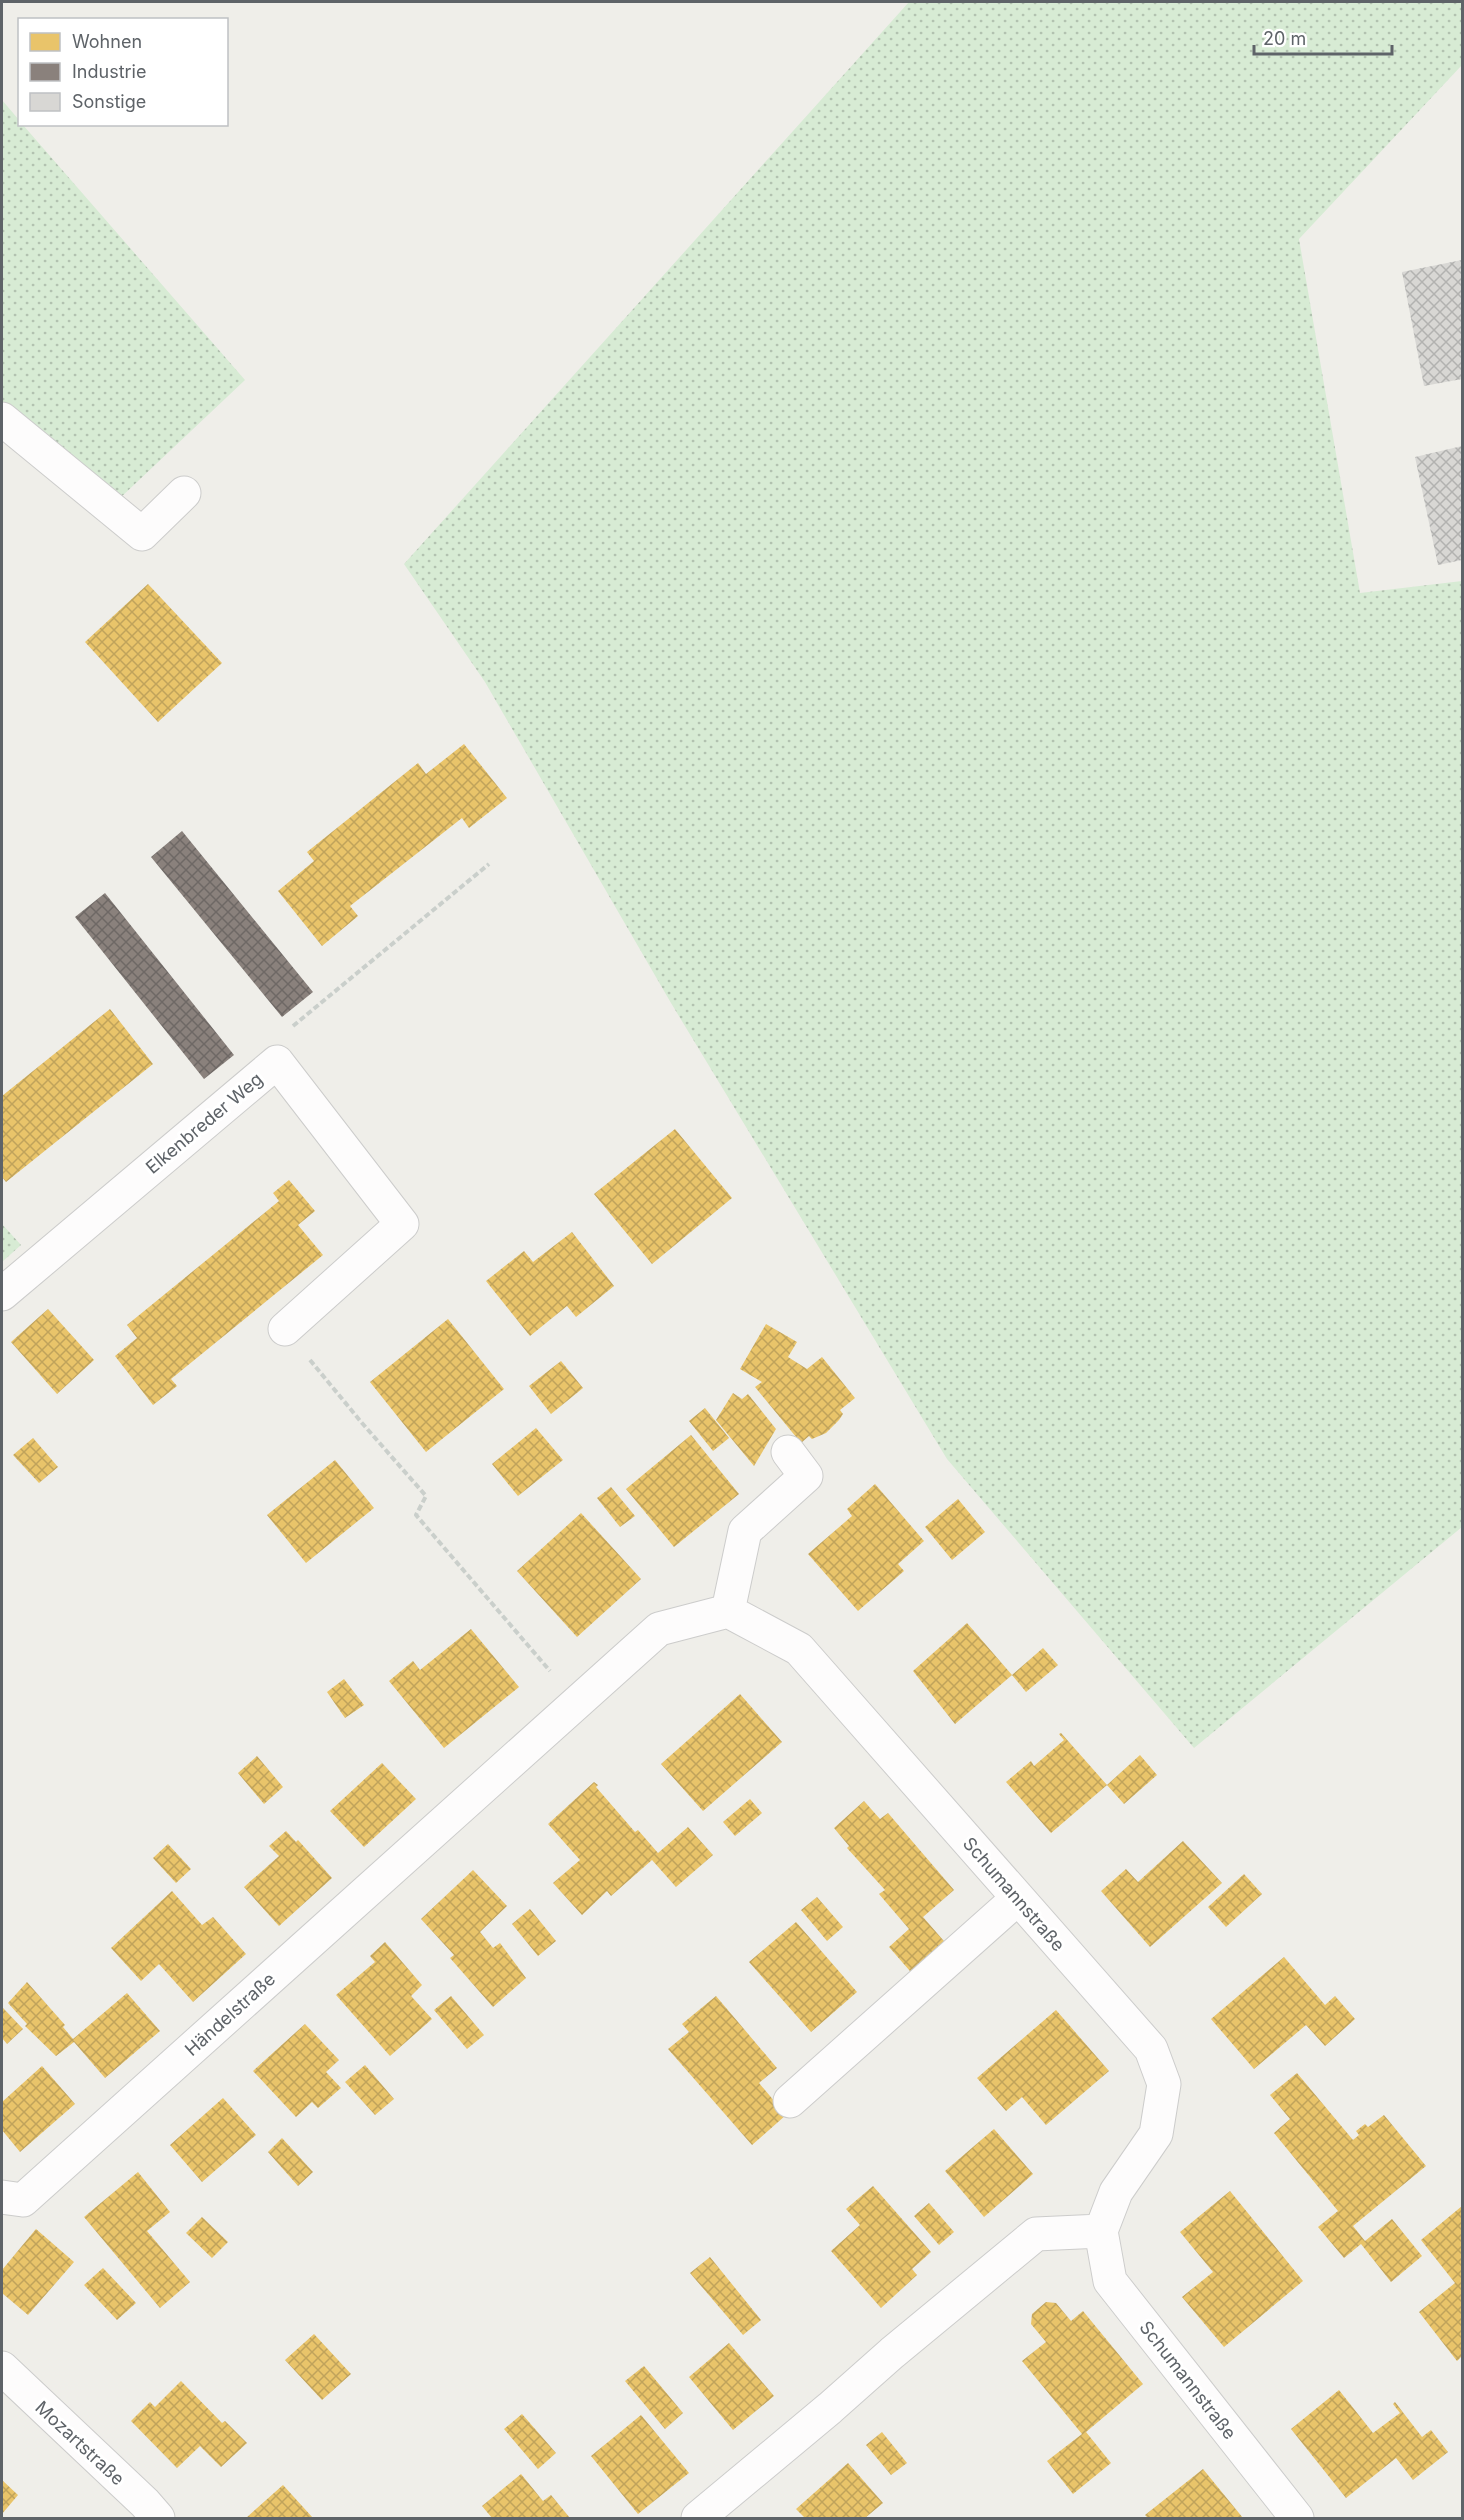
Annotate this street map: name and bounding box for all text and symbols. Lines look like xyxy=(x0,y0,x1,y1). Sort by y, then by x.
legend xyxy=(18,18,228,126)
scale bar xyxy=(1254,18,1392,56)
text: 20 m xyxy=(1263,28,1306,49)
text: Wohnen xyxy=(72,31,142,52)
text: Industrie xyxy=(72,61,146,82)
text: Sonstige xyxy=(72,91,146,112)
street label: Elkenbreder Weg xyxy=(142,1068,266,1178)
street label: Schumannstraße xyxy=(959,1833,1069,1955)
street label: Händelstraße xyxy=(181,1968,279,2060)
street label: Schumannstraße xyxy=(1135,2317,1241,2443)
street label: Mozartstraße xyxy=(31,2397,129,2489)

